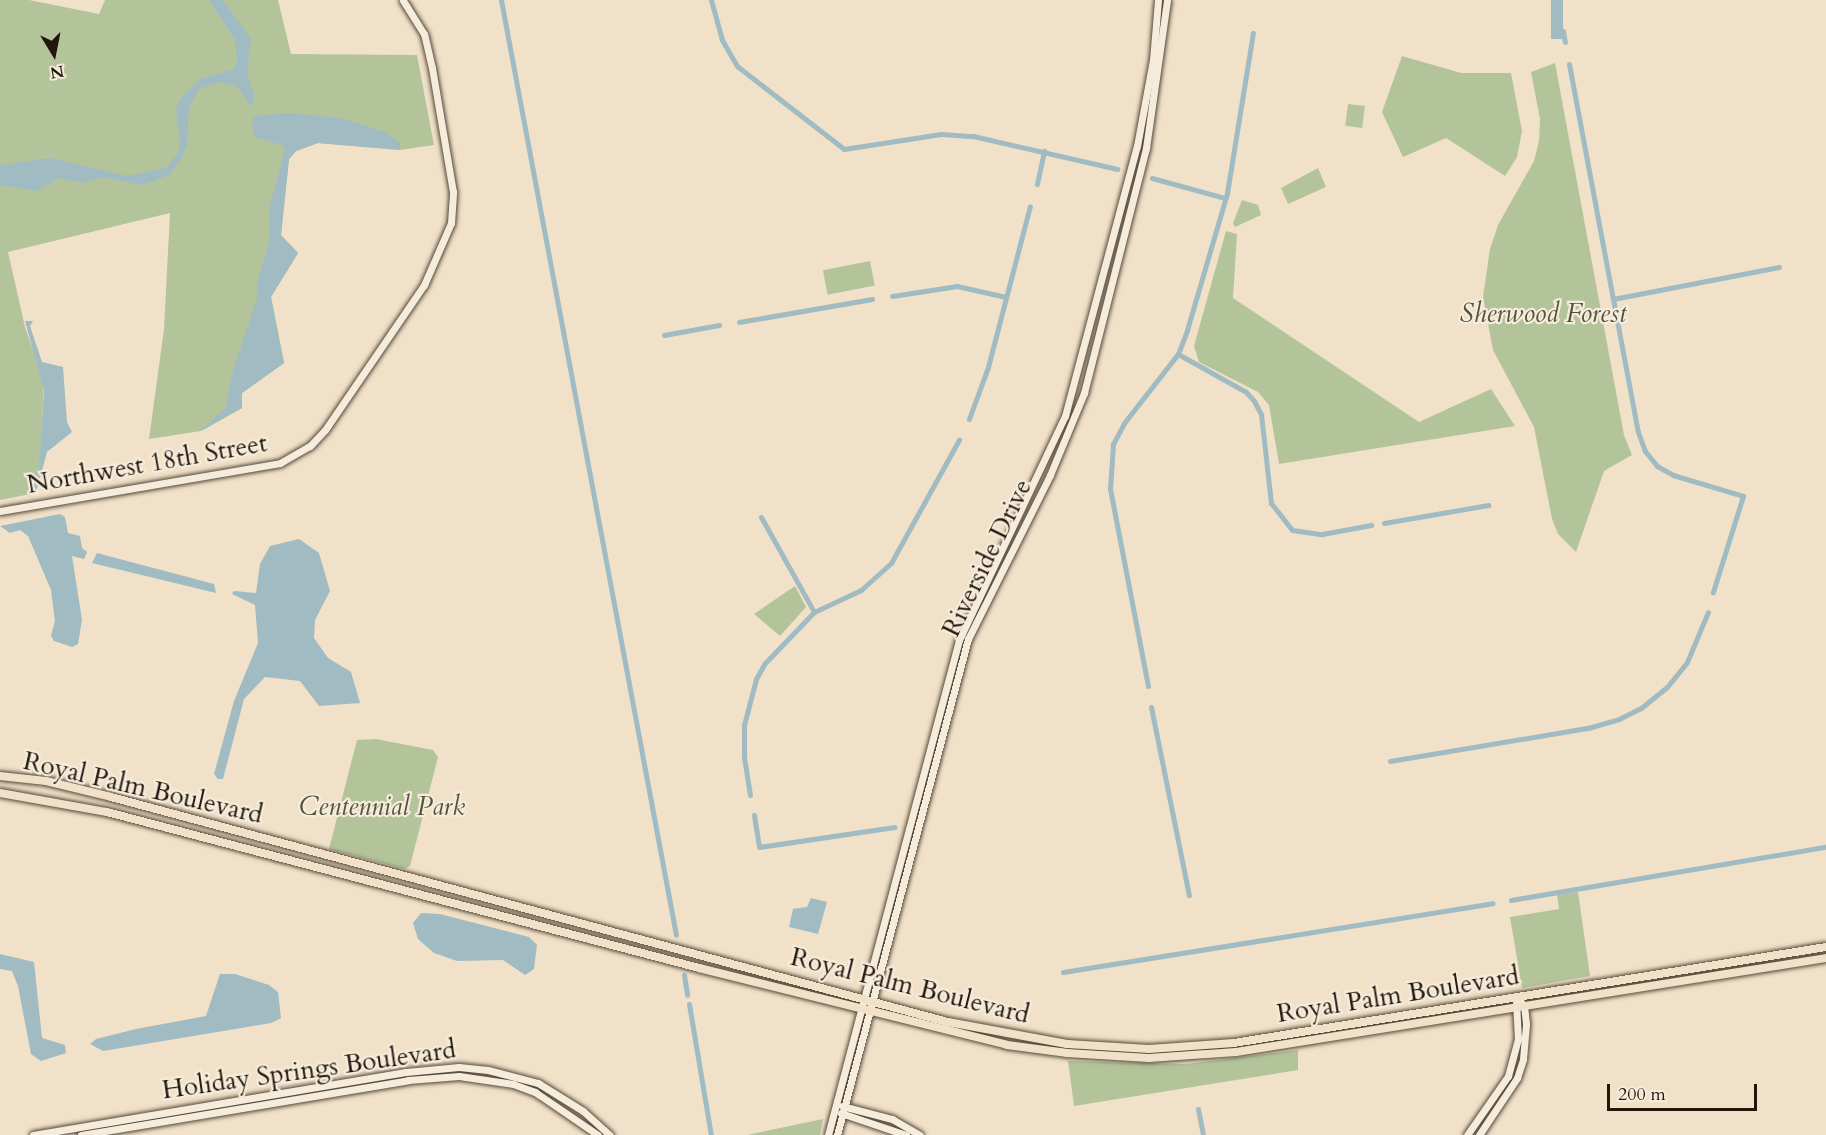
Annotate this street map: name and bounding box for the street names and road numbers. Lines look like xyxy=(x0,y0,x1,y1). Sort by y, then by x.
street label: Northwest 18th Street xyxy=(24,428,270,500)
street label: Riverside Drive xyxy=(935,474,1039,642)
street label: Royal Palm Boulevard xyxy=(20,745,266,831)
street label: Royal Palm Boulevard xyxy=(787,941,1033,1031)
street label: Royal Palm Boulevard xyxy=(1275,960,1521,1030)
street label: Holiday Springs Boulevard xyxy=(160,1034,458,1106)

